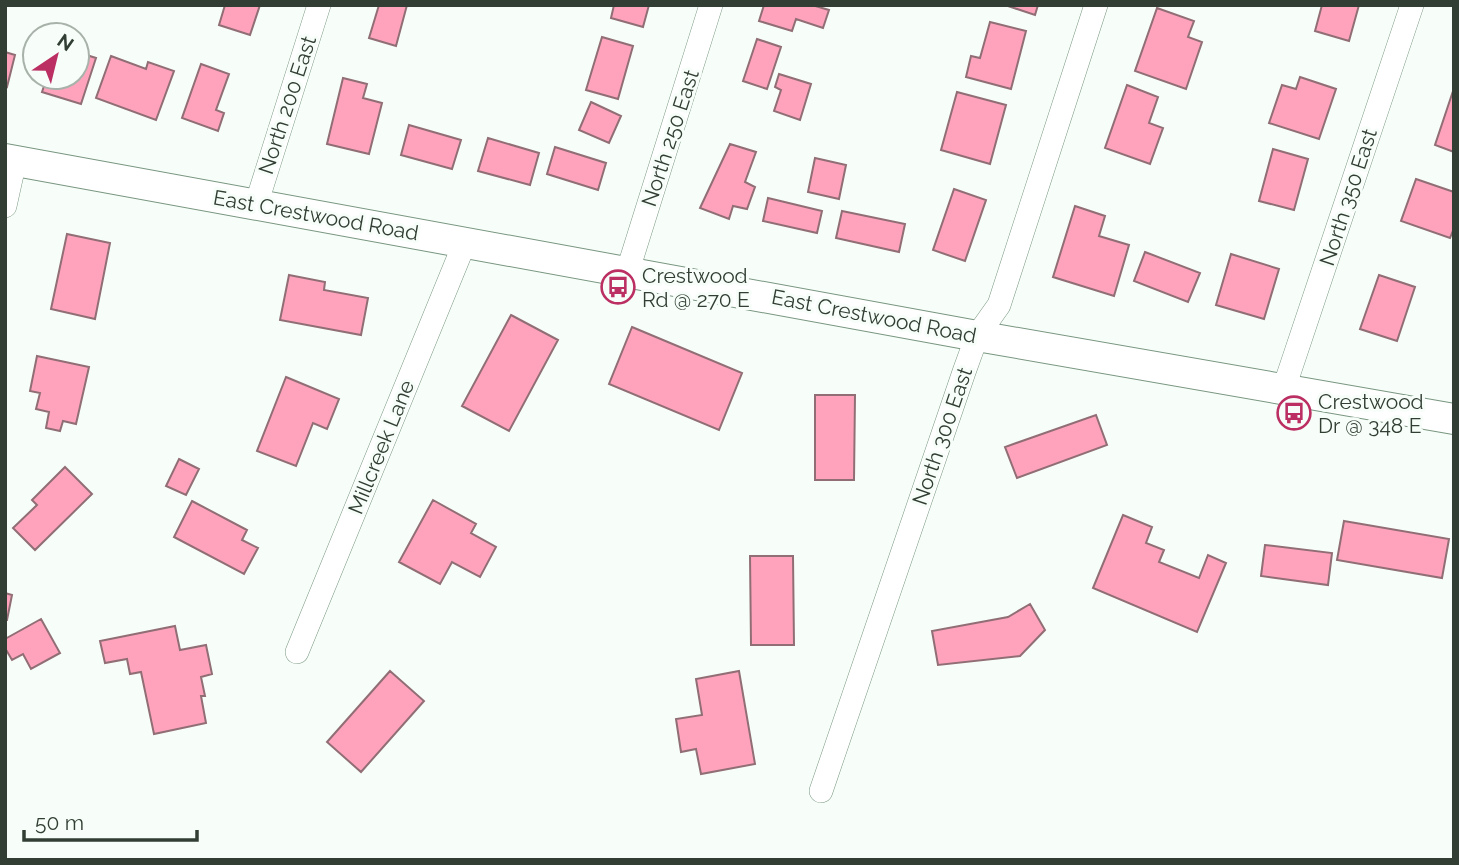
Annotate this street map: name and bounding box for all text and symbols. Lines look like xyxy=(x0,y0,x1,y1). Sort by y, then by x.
north arrow xyxy=(21,21,91,91)
text: N xyxy=(54,29,78,55)
street label: North 200 East xyxy=(253,33,321,177)
street label: North 250 East xyxy=(636,66,704,210)
street label: North 350 East xyxy=(1314,125,1382,269)
street label: East Crestwood Road xyxy=(211,185,421,245)
place label: Crestwood Rd @ 270 E xyxy=(642,263,750,312)
bus stop icon: Crestwood Rd @ 270 E xyxy=(599,268,637,306)
street label: East Crestwood Road xyxy=(769,284,979,348)
street label: North 300 East xyxy=(907,364,977,508)
street label: Millcreek Lane xyxy=(343,376,419,518)
place label: Crestwood Dr @ 348 E xyxy=(1318,389,1424,438)
bus stop icon: Crestwood Dr @ 348 E xyxy=(1275,394,1313,432)
scale bar xyxy=(24,798,198,842)
text: 50 m xyxy=(35,810,84,835)

